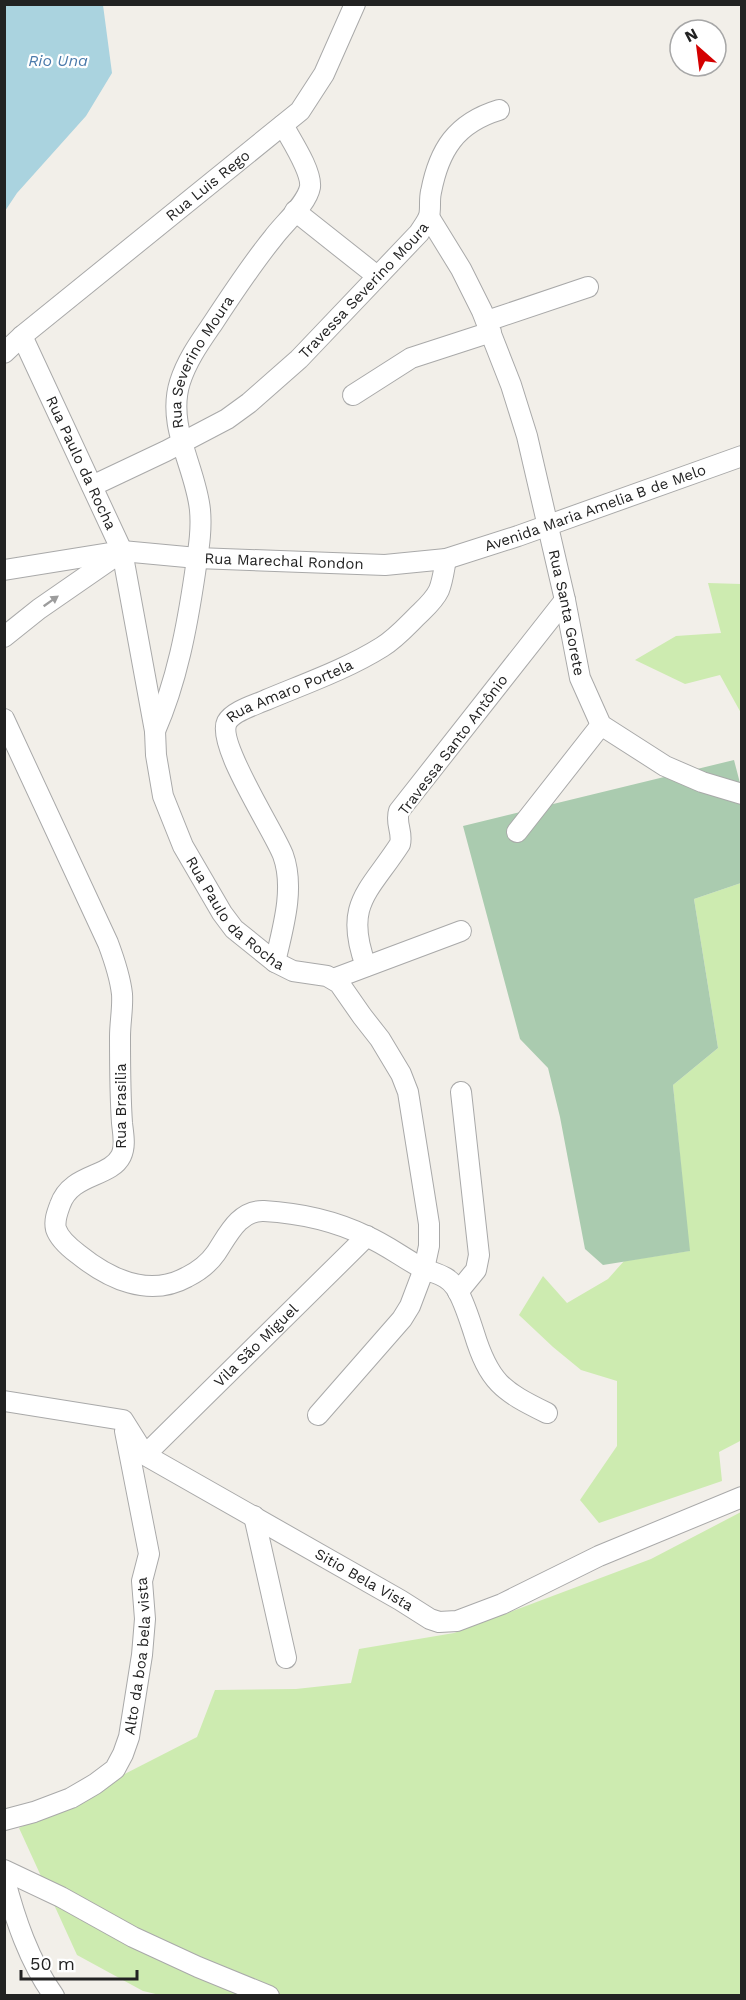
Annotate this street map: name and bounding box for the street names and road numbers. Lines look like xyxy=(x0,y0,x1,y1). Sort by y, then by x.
street label: Rua Luis Rego xyxy=(162,146,254,225)
street label: Travessa Severino Moura xyxy=(295,218,433,362)
street label: Rua Severino Moura xyxy=(167,292,238,430)
street label: Rua Paulo da Rocha xyxy=(42,393,120,533)
street label: Avenida Maria Amelia B de Melo xyxy=(482,461,708,555)
street label: Rua Santa Gorete xyxy=(545,548,588,677)
street label: Rua Marechal Rondon xyxy=(204,549,364,573)
street label: Rua Amaro Portela xyxy=(222,655,356,726)
street label: Travessa Santo Antônio xyxy=(394,671,512,819)
street label: Rua Paulo da Rocha xyxy=(182,853,288,974)
street label: Rua Brasilia xyxy=(112,1063,130,1149)
street label: Vila São Miguel xyxy=(210,1300,302,1391)
street label: Sitio Bela Vista xyxy=(312,1545,417,1615)
street label: Alto da boa bela vista xyxy=(120,1576,154,1736)

